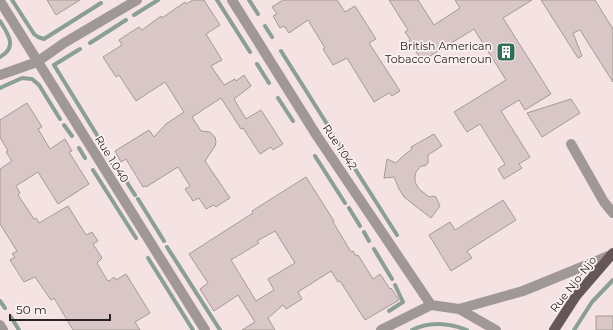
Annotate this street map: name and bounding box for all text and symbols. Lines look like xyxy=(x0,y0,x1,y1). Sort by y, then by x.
place label: British American Tobacco Cameroun xyxy=(385,39,492,66)
building icon: British American Tobacco Cameroun xyxy=(495,41,517,63)
street label: Rue 1.042 xyxy=(320,122,360,172)
street label: Rue 1.040 xyxy=(92,133,132,185)
street label: Rue Njo-Njo xyxy=(547,253,599,315)
scale bar xyxy=(10,296,110,322)
text: 50 m xyxy=(16,302,47,317)

